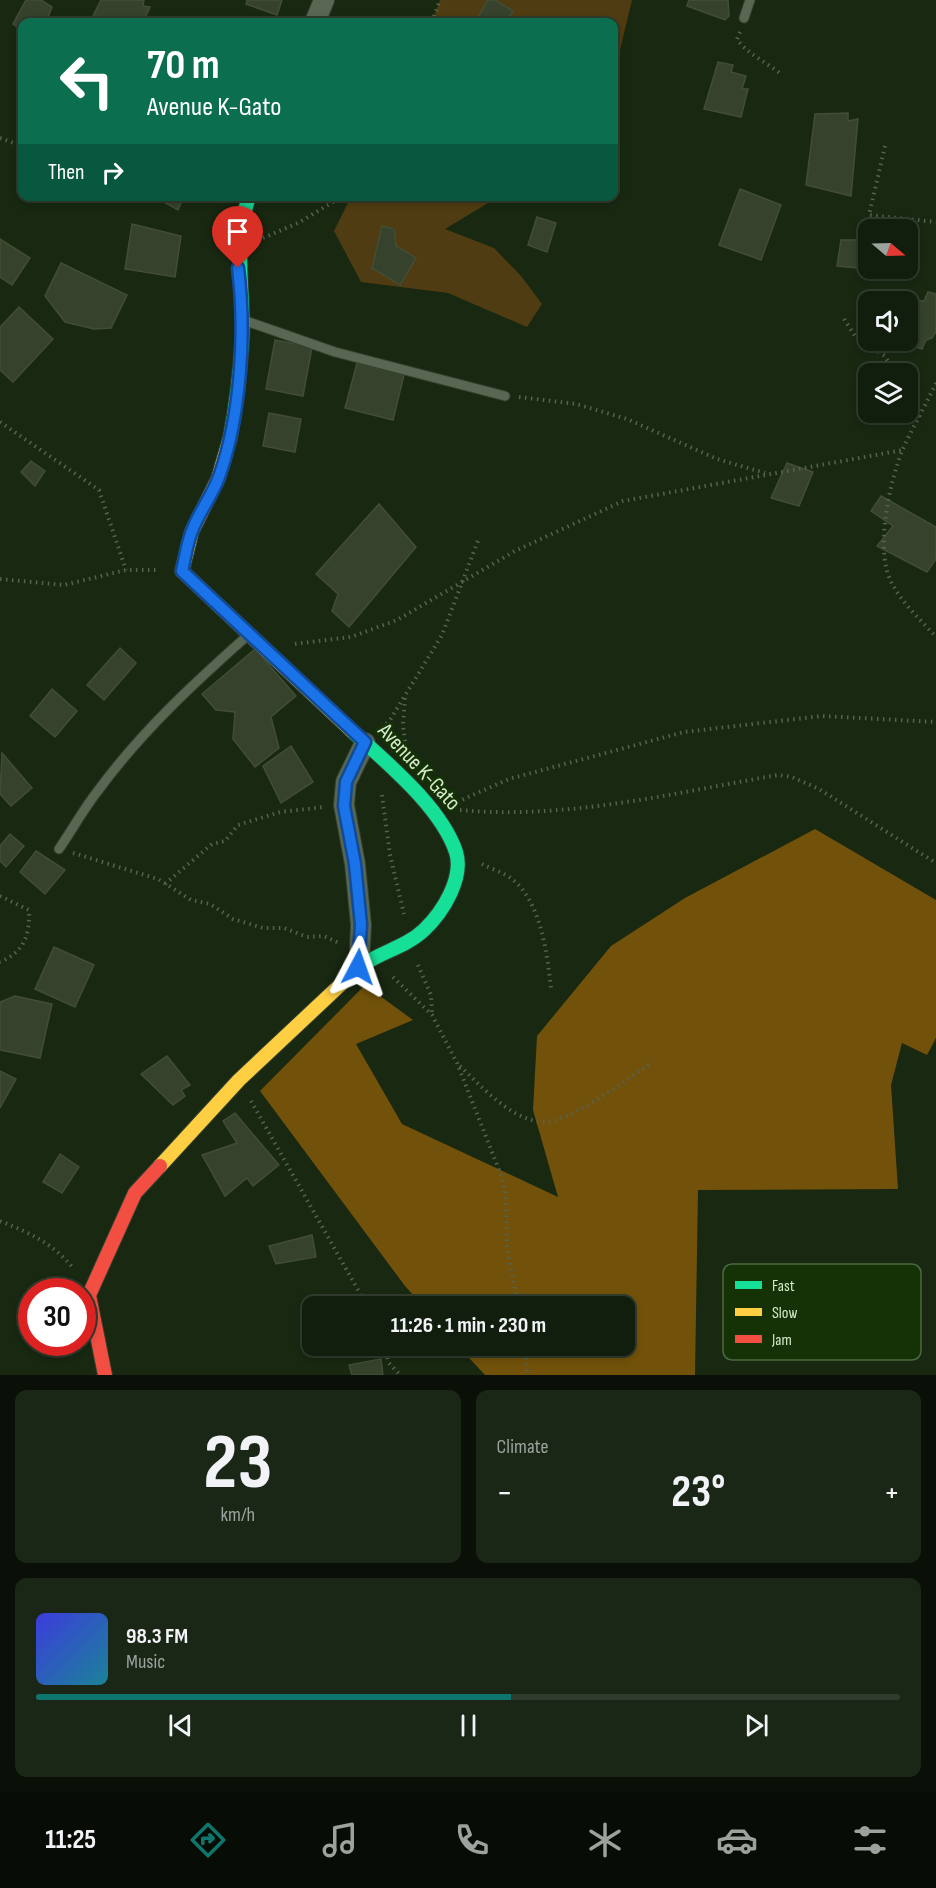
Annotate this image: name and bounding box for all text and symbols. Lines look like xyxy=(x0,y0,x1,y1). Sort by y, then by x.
text: 70 m xyxy=(147,40,220,91)
icon: left xyxy=(48,42,126,120)
text: Avenue K-Gato xyxy=(147,91,281,123)
icon: right xyxy=(96,156,129,189)
text: Then xyxy=(48,159,84,186)
pin xyxy=(212,206,263,268)
icon: arrive xyxy=(221,215,254,248)
north arrow xyxy=(858,219,918,279)
map controls xyxy=(858,219,918,423)
button: sound xyxy=(858,291,918,351)
button: layers xyxy=(858,363,918,423)
street label: Avenue K-Gato xyxy=(371,717,466,816)
position arrow xyxy=(326,935,390,999)
legend xyxy=(723,1264,921,1360)
text: Fast xyxy=(772,1277,795,1296)
speed limit sign: 30 xyxy=(18,1278,96,1356)
text: Slow xyxy=(772,1304,797,1323)
text: 11:26 · 1 min · 230 m xyxy=(391,1312,546,1339)
text: Jam xyxy=(771,1331,792,1350)
text: 23 xyxy=(203,1417,272,1510)
text: Climate xyxy=(497,1435,549,1459)
text: 23° xyxy=(671,1465,725,1520)
text: − xyxy=(497,1473,513,1513)
text: + xyxy=(884,1473,900,1513)
text: km/h xyxy=(220,1503,255,1527)
text: 98.3 FM xyxy=(126,1623,188,1650)
text: Music xyxy=(126,1650,165,1674)
icon: previous xyxy=(164,1709,197,1742)
icon: pause xyxy=(452,1709,485,1742)
icon: next xyxy=(740,1709,773,1742)
icon: directions xyxy=(187,1819,229,1861)
icon: music xyxy=(319,1819,361,1861)
icon: phone xyxy=(451,1819,493,1861)
icon: climate xyxy=(584,1819,626,1861)
icon: car xyxy=(716,1819,758,1861)
icon: filters xyxy=(849,1819,891,1861)
text: 11:25 xyxy=(45,1824,96,1856)

